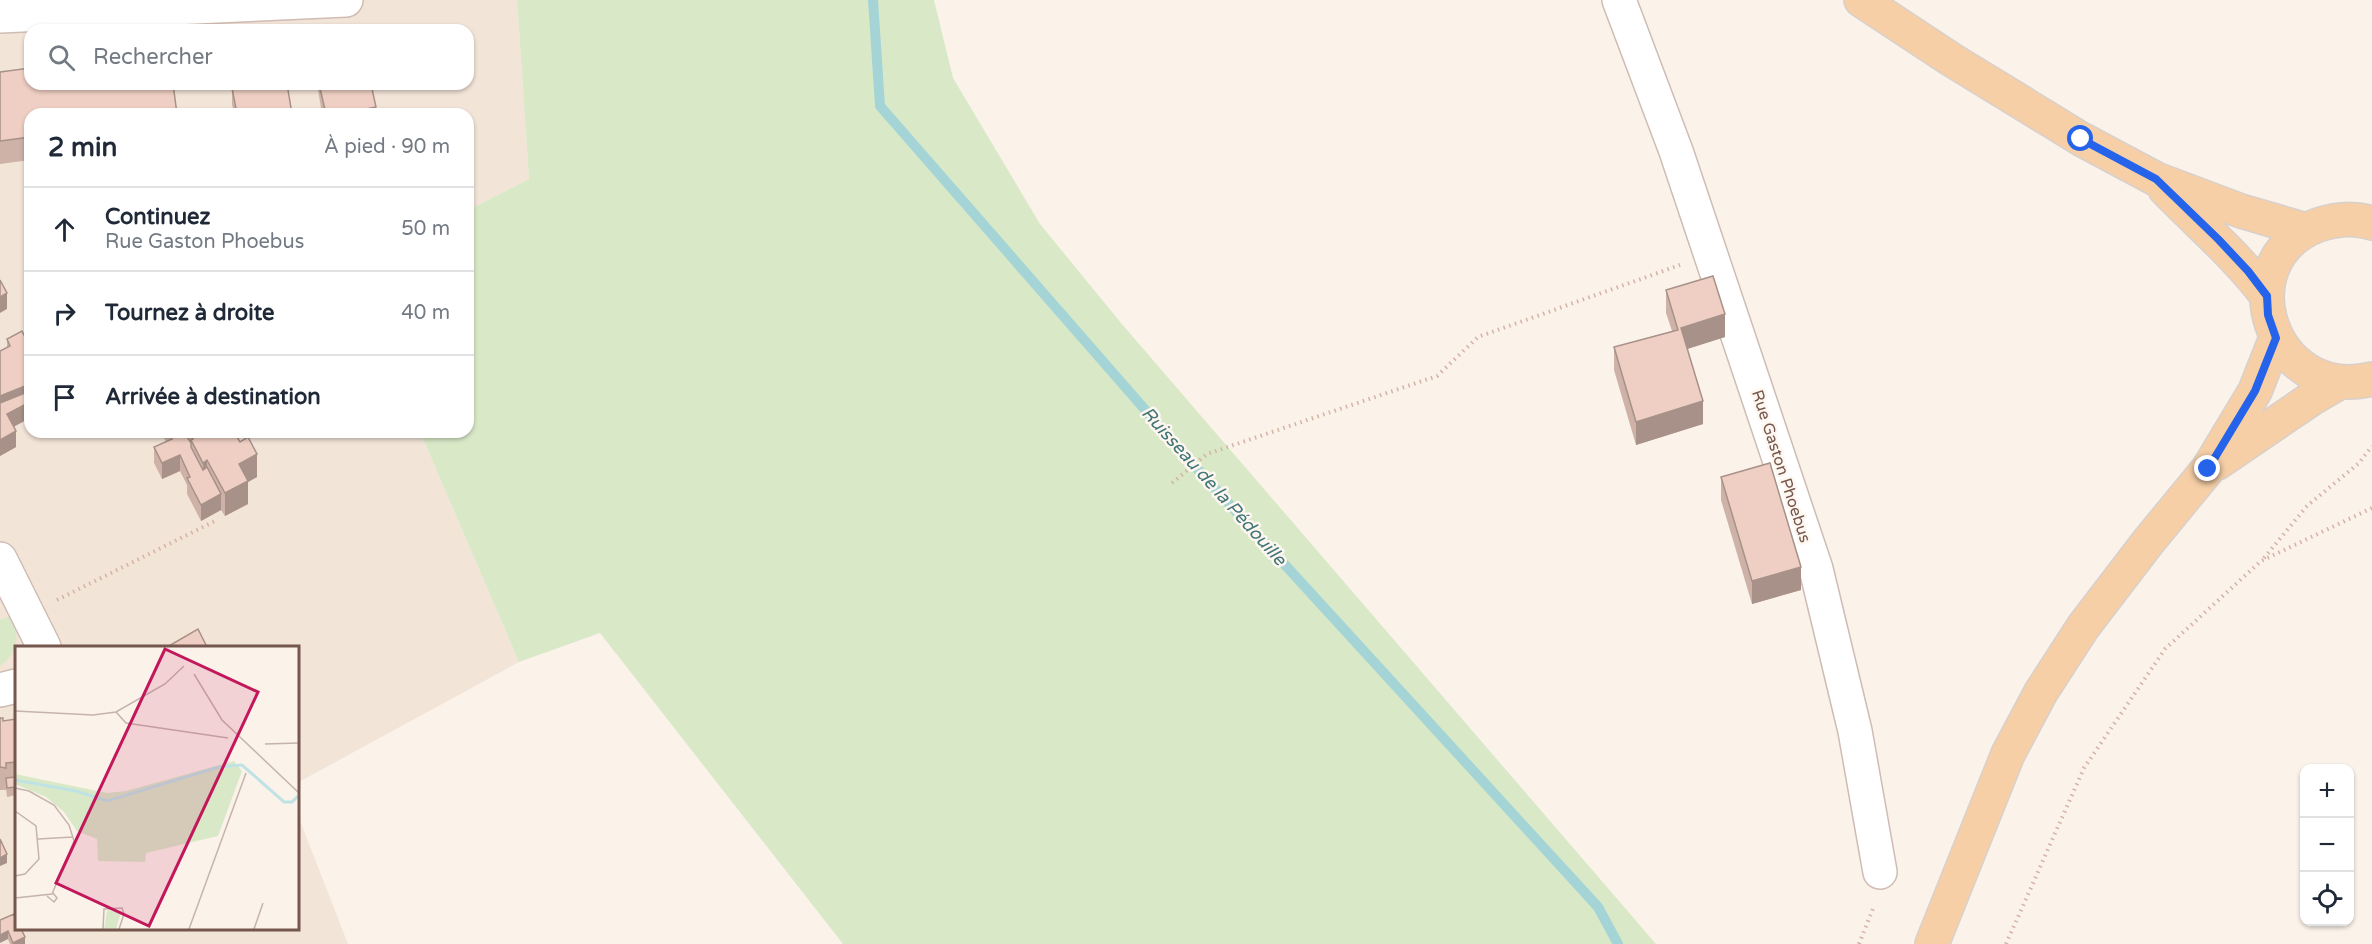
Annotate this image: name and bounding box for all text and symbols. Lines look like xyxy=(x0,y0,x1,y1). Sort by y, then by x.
search box xyxy=(24,24,474,90)
icon: search xyxy=(45,41,78,74)
text: Rechercher xyxy=(93,44,213,70)
route start xyxy=(2067,125,2093,151)
text: 2 min xyxy=(48,132,117,163)
text: À pied · 90 m xyxy=(324,135,450,159)
text: Continuez xyxy=(105,204,210,230)
icon: ahead xyxy=(48,213,81,246)
text: 50 m xyxy=(401,217,450,241)
text: Rue Gaston Phoebus xyxy=(105,230,304,254)
icon: right xyxy=(48,297,81,330)
text: Tournez à droite xyxy=(105,300,274,326)
text: 40 m xyxy=(401,301,450,325)
icon: arrive xyxy=(48,381,81,414)
text: Arrivée à destination xyxy=(105,384,321,410)
street label: Rue Gaston Phoebus xyxy=(1747,387,1815,545)
water label: Ruisseau de la Pédouille xyxy=(1137,402,1292,570)
route end xyxy=(2194,455,2220,481)
inset map xyxy=(15,646,298,929)
map controls xyxy=(2300,764,2354,926)
button: + xyxy=(2300,764,2354,818)
button: − xyxy=(2300,818,2354,872)
button: locate xyxy=(2300,872,2354,926)

